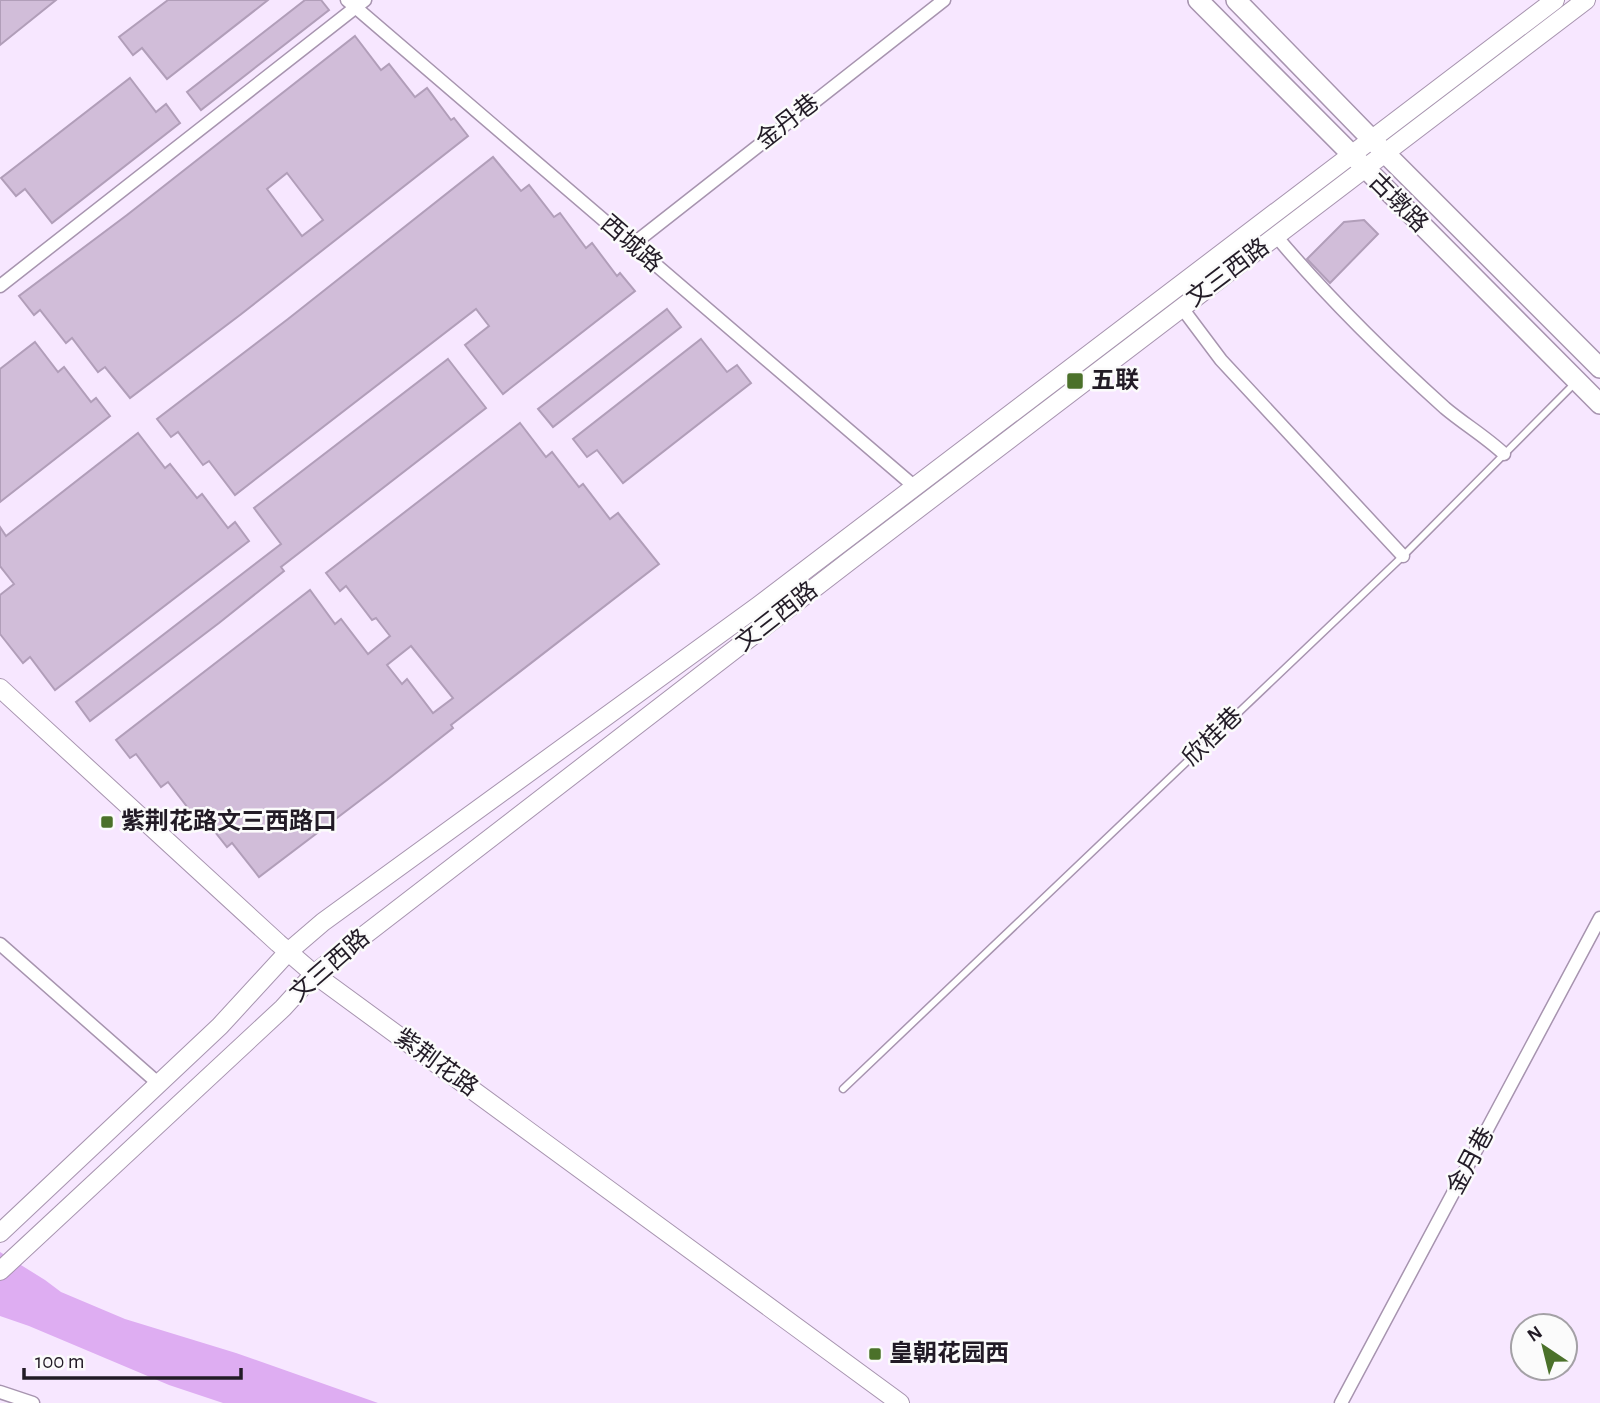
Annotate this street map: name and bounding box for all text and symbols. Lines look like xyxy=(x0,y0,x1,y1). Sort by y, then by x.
street label: 金丹巷 xyxy=(751,89,824,154)
street label: 古墩路 xyxy=(1364,168,1433,237)
street label: 西城路 xyxy=(596,210,667,277)
street label: 文三西路 xyxy=(1181,233,1274,311)
place label: 五联 xyxy=(1091,367,1139,393)
marker: 五联 xyxy=(1065,371,1085,391)
street label: 文三西路 xyxy=(731,576,822,656)
street label: 欣桂巷 xyxy=(1177,702,1247,771)
place label: 紫荆花路文三西路口 xyxy=(121,808,337,834)
marker: 紫荆花路文三西路口 xyxy=(99,814,115,830)
street label: 文三西路 xyxy=(285,924,374,1007)
street label: 紫荆花路 xyxy=(390,1023,483,1101)
street label: 金月巷 xyxy=(1442,1123,1498,1198)
north arrow xyxy=(1509,1312,1579,1382)
text: N xyxy=(1524,1323,1546,1346)
scale bar xyxy=(24,1336,242,1380)
place label: 皇朝花园西 xyxy=(889,1340,1009,1366)
marker: 皇朝花园西 xyxy=(867,1346,883,1362)
text: 100 m xyxy=(35,1351,85,1372)

